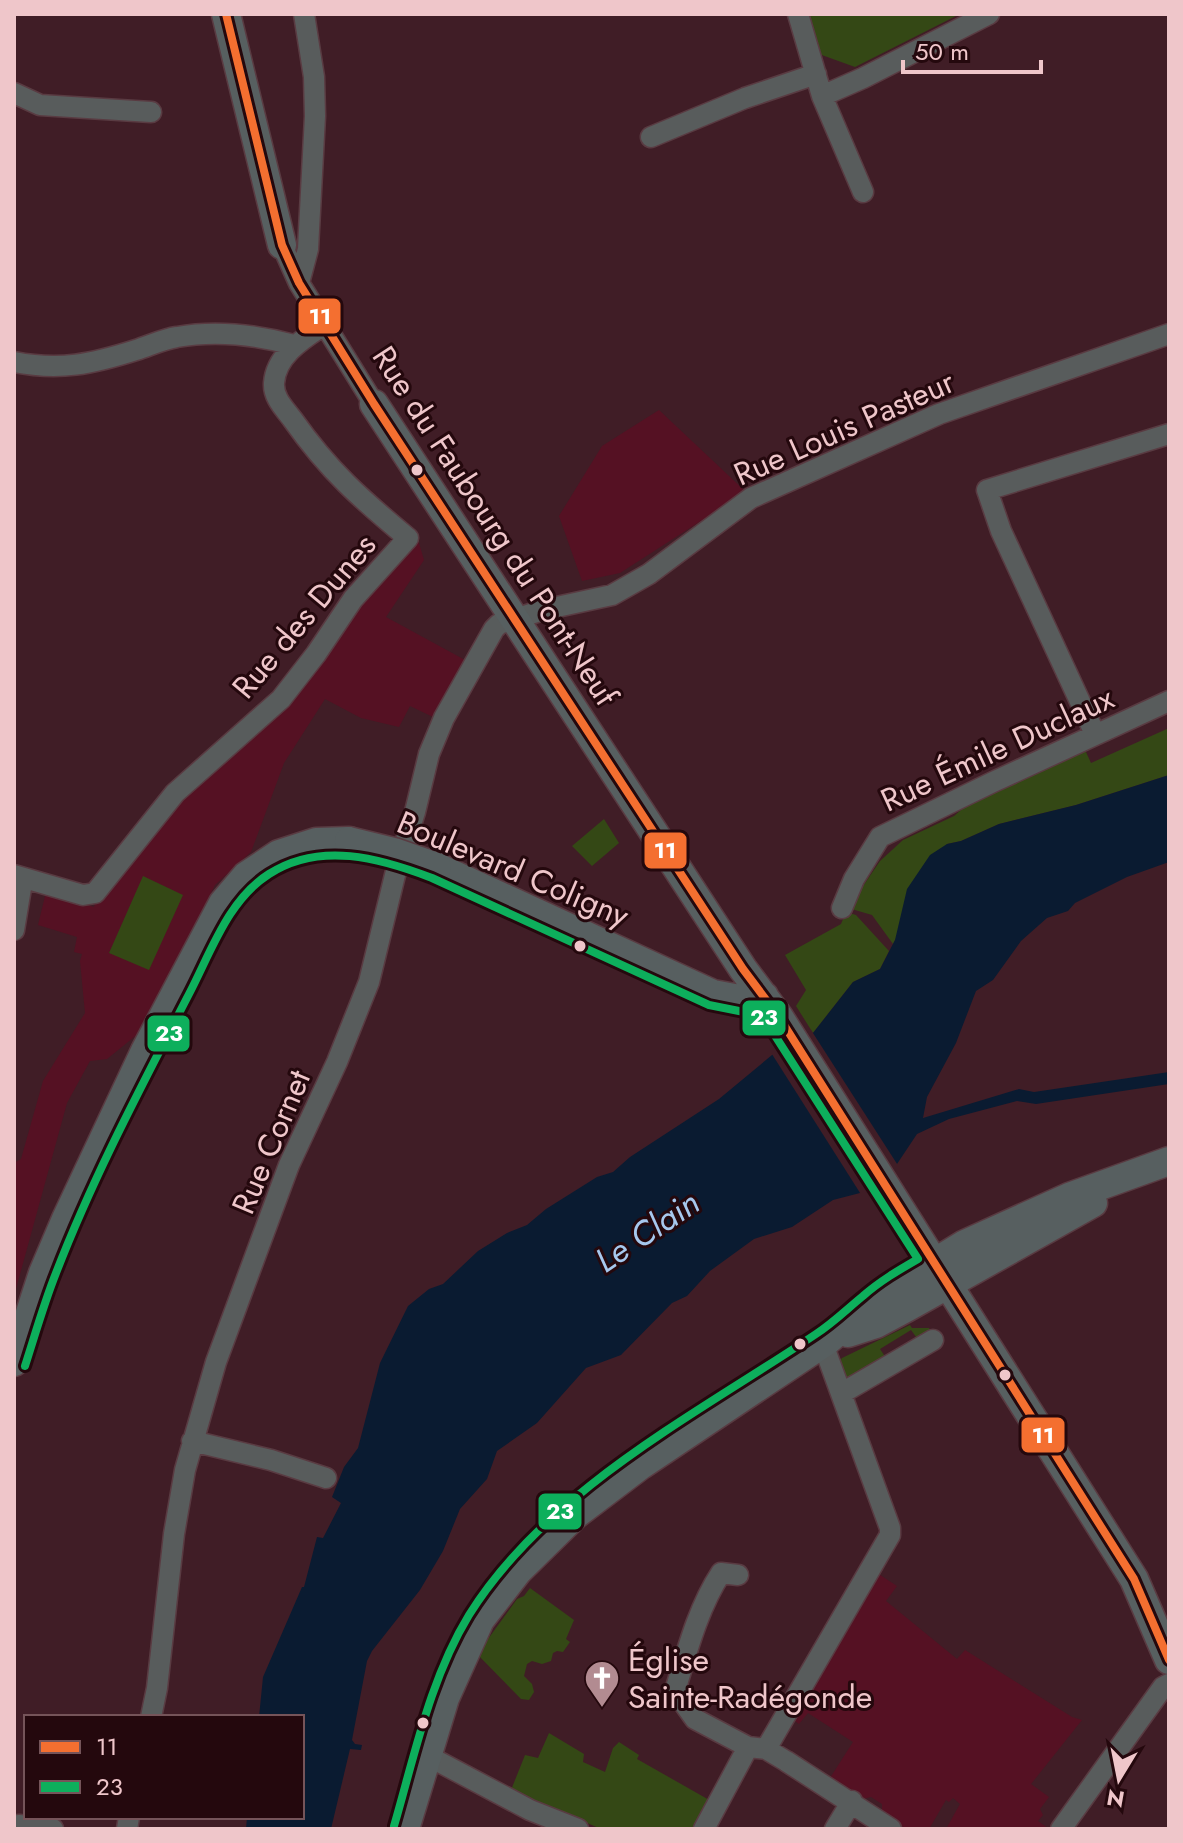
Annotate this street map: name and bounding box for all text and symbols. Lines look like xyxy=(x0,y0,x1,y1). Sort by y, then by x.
scale bar xyxy=(903,24,1041,74)
text: 50 m xyxy=(915,34,969,69)
line badge: 11 xyxy=(297,297,342,335)
text: 11 xyxy=(309,300,331,332)
street label: Rue du Faubourg du Pont-Neuf xyxy=(361,337,629,716)
street label: Rue Louis Pasteur xyxy=(726,359,962,497)
unlabelled marker xyxy=(409,462,425,478)
street label: Rue des Dunes xyxy=(221,524,387,708)
street label: Rue Émile Duclaux xyxy=(873,675,1121,823)
street label: Boulevard Coligny xyxy=(390,799,637,939)
line badge: 11 xyxy=(643,831,688,870)
text: 11 xyxy=(654,834,676,866)
unlabelled marker xyxy=(572,938,588,954)
line badge: 23 xyxy=(741,999,787,1037)
text: 23 xyxy=(750,1001,778,1033)
line badge: 23 xyxy=(146,1014,191,1053)
text: 23 xyxy=(155,1017,183,1049)
street label: Rue Cornet xyxy=(220,1063,322,1221)
water label: Le Clain xyxy=(585,1178,709,1284)
unlabelled marker xyxy=(792,1336,808,1352)
unlabelled marker xyxy=(997,1367,1013,1383)
line badge: 11 xyxy=(1020,1416,1066,1454)
text: 11 xyxy=(1032,1419,1054,1451)
line badge: 23 xyxy=(537,1492,583,1531)
text: 23 xyxy=(546,1495,574,1527)
place label: Église Sainte-Radégonde xyxy=(628,1637,872,1720)
church icon: Église Sainte-Radégonde xyxy=(583,1659,621,1709)
legend xyxy=(24,1715,304,1819)
unlabelled marker xyxy=(415,1715,431,1731)
text: 11 xyxy=(96,1729,118,1764)
north arrow xyxy=(1079,1739,1159,1819)
text: 23 xyxy=(96,1769,123,1804)
text: N xyxy=(1104,1781,1127,1816)

